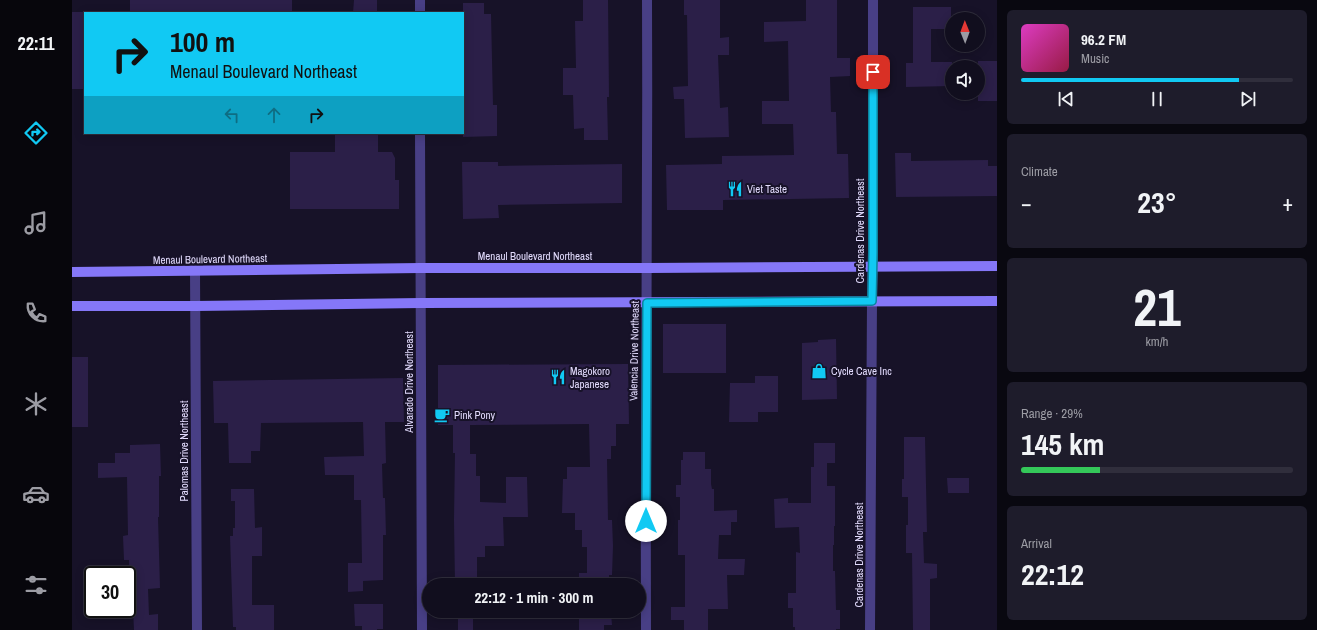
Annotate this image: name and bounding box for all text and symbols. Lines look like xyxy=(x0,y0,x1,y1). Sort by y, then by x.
north arrow xyxy=(945,12,985,52)
map controls xyxy=(945,12,985,100)
text: 100 m xyxy=(170,23,235,61)
icon: right xyxy=(104,28,156,80)
text: 96.2 FM xyxy=(1081,29,1126,50)
text: 22:11 xyxy=(18,31,54,56)
text: Music xyxy=(1081,50,1109,67)
pin xyxy=(856,55,890,89)
text: Menaul Boulevard Northeast xyxy=(170,59,357,84)
button: sound xyxy=(945,60,985,100)
icon: arrive xyxy=(862,61,884,83)
icon: previous xyxy=(1055,88,1077,110)
icon: pause xyxy=(1146,88,1168,110)
icon: next xyxy=(1237,88,1259,110)
icon: left xyxy=(221,104,243,126)
icon: ahead xyxy=(263,104,285,126)
icon: right xyxy=(305,104,327,126)
icon: directions xyxy=(22,119,50,147)
text: Climate xyxy=(1021,163,1058,180)
street label: Cardenas Drive Northeast xyxy=(853,178,867,283)
restaurant icon: Viet Taste xyxy=(726,180,744,198)
place label: Viet Taste xyxy=(747,182,787,196)
text: 23° xyxy=(1137,182,1177,222)
text: − xyxy=(1021,188,1032,218)
text: + xyxy=(1282,188,1293,218)
icon: music xyxy=(22,209,50,237)
street label: Menaul Boulevard Northeast xyxy=(478,249,593,263)
street label: Menaul Boulevard Northeast xyxy=(153,251,268,267)
text: 21 xyxy=(1133,272,1181,342)
icon: phone xyxy=(22,299,50,327)
street label: Valencia Drive Northeast xyxy=(626,300,642,401)
street label: Alvarado Drive Northeast xyxy=(402,331,416,434)
text: km/h xyxy=(1145,333,1169,350)
shop icon: Cycle Cave Inc xyxy=(810,362,828,380)
place label: Magokoro Japanese xyxy=(570,364,610,391)
place label: Cycle Cave Inc xyxy=(831,364,892,378)
restaurant icon: Magokoro Japanese xyxy=(549,368,567,386)
icon: climate xyxy=(22,390,50,418)
street label: Palomas Drive Northeast xyxy=(177,400,191,501)
text: Range · 29% xyxy=(1021,405,1083,422)
cafe icon: Pink Pony xyxy=(433,406,451,424)
place label: Pink Pony xyxy=(454,408,496,422)
text: 145 km xyxy=(1021,424,1104,464)
icon: car xyxy=(22,480,50,508)
position arrow xyxy=(625,500,667,542)
street label: Cardenas Drive Northeast xyxy=(852,502,866,607)
text: Arrival xyxy=(1021,535,1052,552)
text: 22:12 xyxy=(1021,554,1084,594)
speed limit sign: 30 xyxy=(84,566,136,618)
icon: filters xyxy=(22,571,50,599)
text: 22:12 · 1 min · 300 m xyxy=(475,587,593,608)

